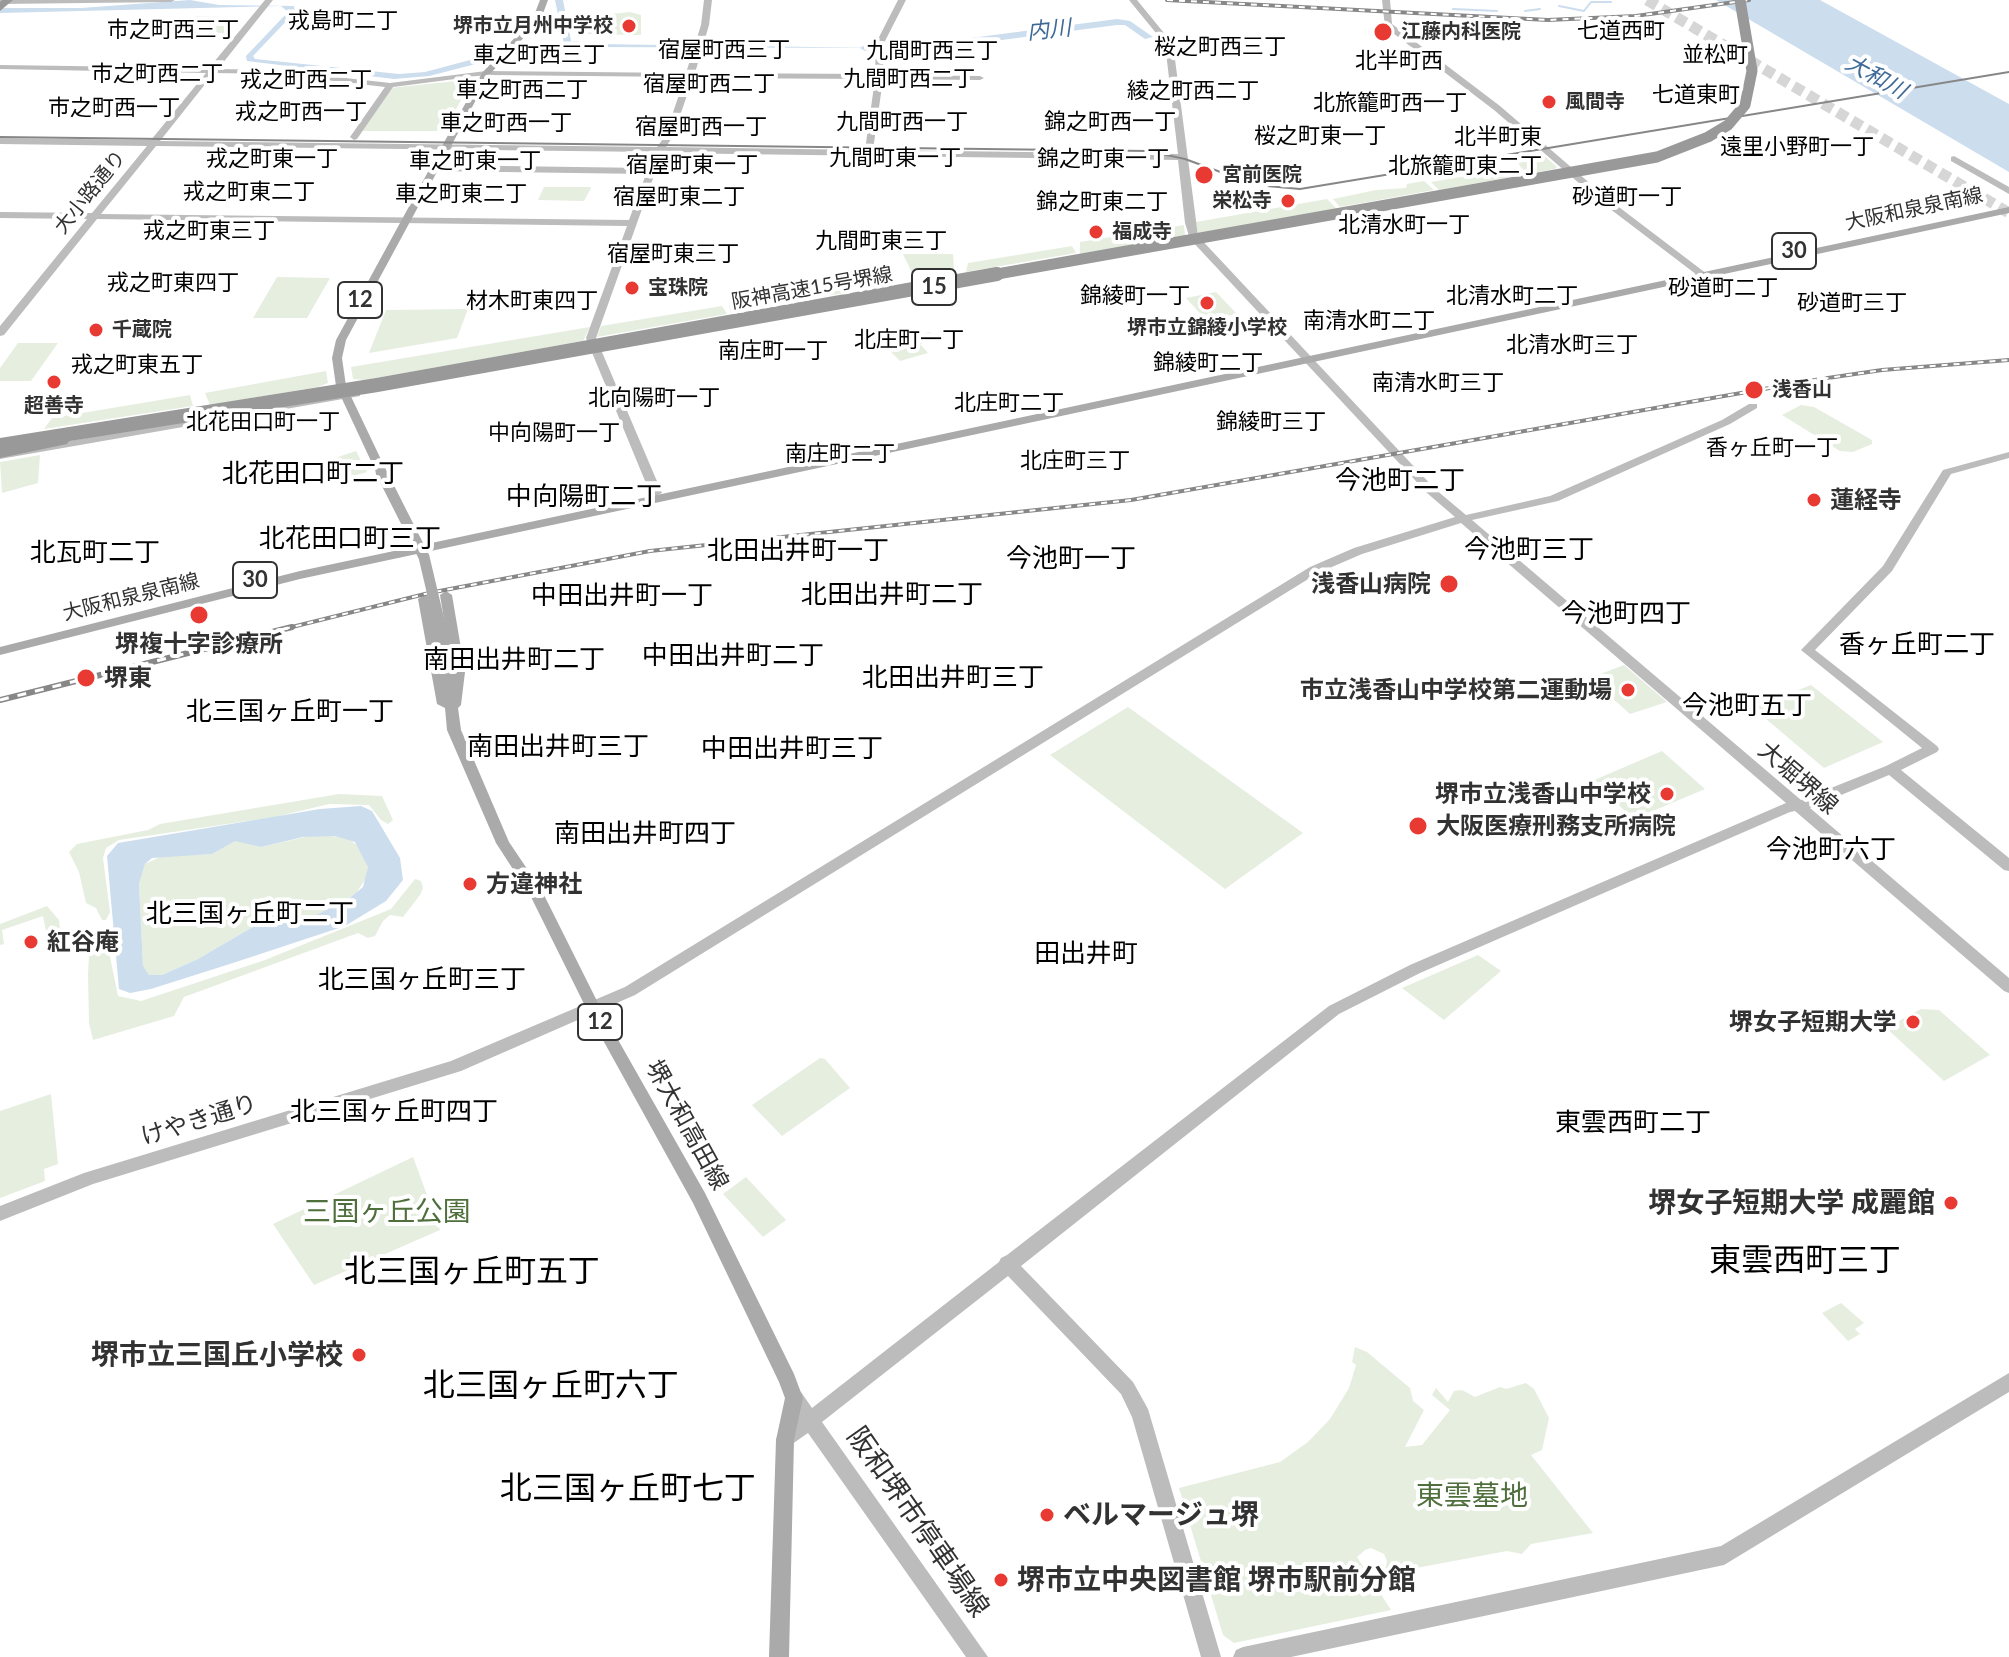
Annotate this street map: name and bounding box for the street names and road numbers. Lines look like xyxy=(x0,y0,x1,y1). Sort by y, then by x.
street label: 大小路通り xyxy=(49,146,131,238)
street label: 大阪和泉泉南線 xyxy=(1843,183,1985,235)
road number: 30 xyxy=(1772,233,1816,269)
street label: 阪神高速15号堺線 xyxy=(730,262,894,314)
road number: 15 xyxy=(912,269,956,305)
road number: 12 xyxy=(338,282,382,318)
road number: 30 xyxy=(233,562,277,598)
street label: 大阪和泉泉南線 xyxy=(60,568,202,626)
street label: 大堀堺線 xyxy=(1752,736,1844,820)
road number: 12 xyxy=(578,1004,622,1040)
street label: 堺大和高田線 xyxy=(639,1055,735,1195)
street label: けやき通り xyxy=(137,1089,261,1151)
street label: 阪和堺市停車場線 xyxy=(840,1421,996,1623)

